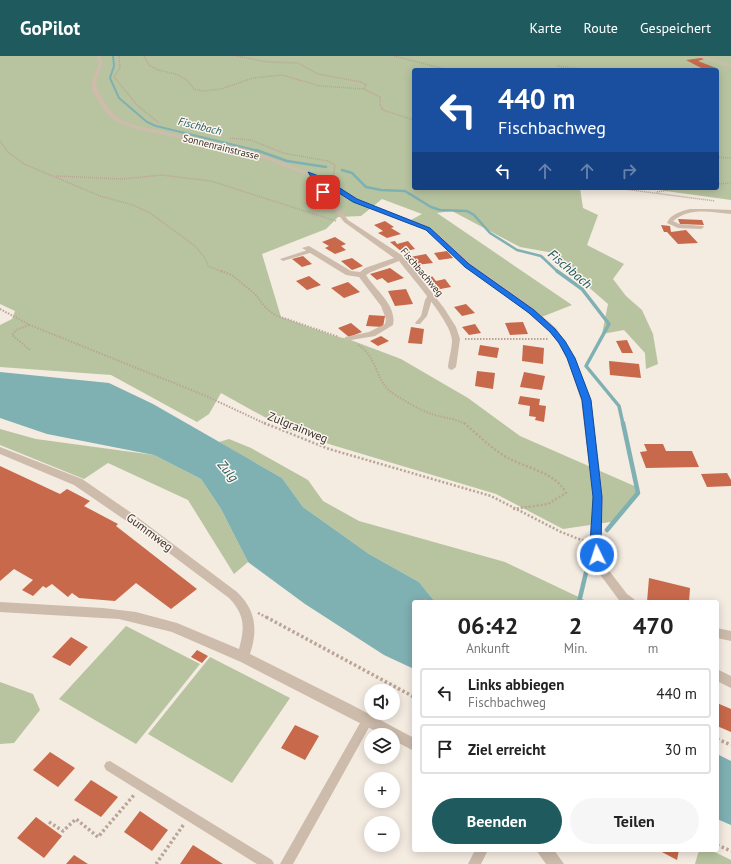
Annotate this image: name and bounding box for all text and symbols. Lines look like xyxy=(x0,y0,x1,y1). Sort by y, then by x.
text: GoPilot xyxy=(20,16,80,40)
text: Karte xyxy=(530,19,562,37)
text: Route xyxy=(584,19,618,37)
text: Gespeichert xyxy=(640,19,711,37)
text: 440 m xyxy=(498,80,575,117)
icon: left xyxy=(432,84,484,136)
water label: Fischbach xyxy=(177,114,224,138)
text: Fischbachweg xyxy=(498,116,606,139)
street label: Sonnenrainstrasse xyxy=(182,131,260,163)
icon: left xyxy=(492,160,514,182)
icon: ahead xyxy=(534,160,556,182)
icon: ahead xyxy=(576,160,598,182)
icon: right xyxy=(618,160,640,182)
pin xyxy=(306,175,340,209)
icon: arrive xyxy=(312,181,334,203)
street label: Fischbachweg xyxy=(398,245,446,299)
water label: Fischbach xyxy=(544,246,596,293)
street label: Zulgrainweg xyxy=(266,408,330,446)
water label: Zulg xyxy=(213,456,242,486)
street label: Gummweg xyxy=(124,510,176,554)
position arrow xyxy=(576,534,618,576)
text: 06:42 xyxy=(457,610,518,641)
text: 2 xyxy=(569,610,582,641)
text: 470 xyxy=(633,610,674,641)
text: Ankunft xyxy=(466,640,510,657)
text: Min. xyxy=(564,640,587,657)
text: m xyxy=(648,640,658,657)
text: Links abbiegen xyxy=(468,675,564,694)
icon: left xyxy=(434,682,456,704)
map controls xyxy=(364,684,400,852)
button: sound xyxy=(364,684,400,720)
text: 440 m xyxy=(656,684,697,703)
text: Fischbachweg xyxy=(468,694,546,711)
button: layers xyxy=(364,728,400,764)
icon: arrive xyxy=(434,738,456,760)
text: Ziel erreicht xyxy=(468,740,546,759)
text: 30 m xyxy=(664,740,697,759)
button: + xyxy=(364,772,400,808)
button: Beenden xyxy=(432,798,562,844)
button: Teilen xyxy=(570,798,699,844)
button: − xyxy=(364,816,400,852)

